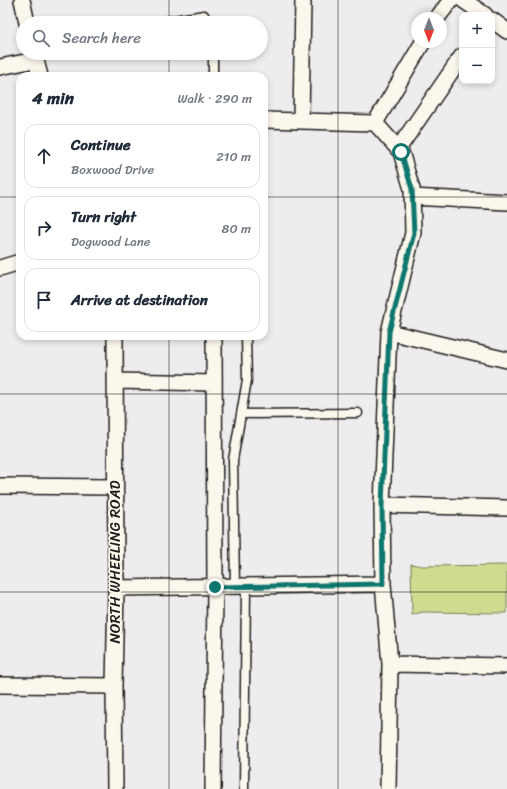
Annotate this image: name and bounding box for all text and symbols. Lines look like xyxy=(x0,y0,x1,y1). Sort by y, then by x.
north arrow xyxy=(411,12,447,48)
map controls xyxy=(459,12,495,84)
button: + xyxy=(459,12,495,48)
search box xyxy=(16,16,268,60)
text: Search here xyxy=(62,25,141,51)
icon: search xyxy=(30,27,52,49)
button: − xyxy=(459,48,495,84)
text: 4 min xyxy=(32,83,74,113)
text: Walk · 290 m xyxy=(178,87,252,110)
text: Continue xyxy=(71,132,131,158)
route start xyxy=(392,143,410,161)
icon: ahead xyxy=(33,145,55,167)
text: 210 m xyxy=(216,145,251,168)
text: Boxwood Drive xyxy=(71,158,154,181)
text: Turn right xyxy=(71,204,136,230)
icon: right xyxy=(33,217,55,239)
text: 80 m xyxy=(222,217,251,240)
text: Dogwood Lane xyxy=(71,230,150,253)
text: Arrive at destination xyxy=(71,287,208,313)
icon: arrive xyxy=(33,289,55,311)
street label: NORTH WHEELING ROAD xyxy=(102,480,128,644)
route end xyxy=(206,578,224,596)

